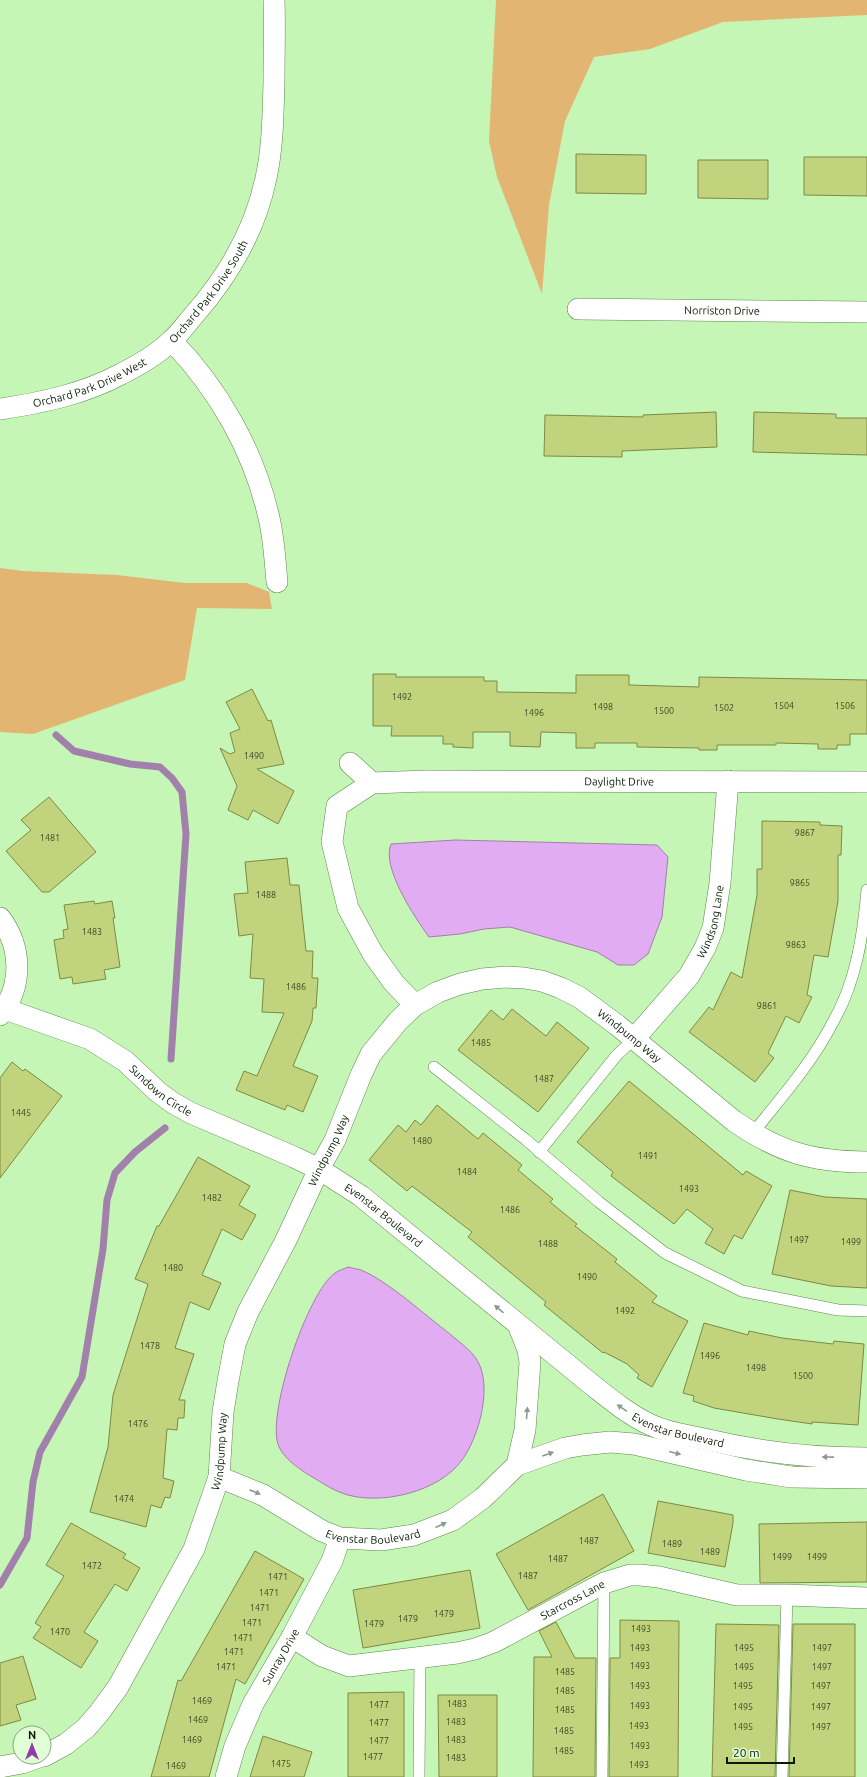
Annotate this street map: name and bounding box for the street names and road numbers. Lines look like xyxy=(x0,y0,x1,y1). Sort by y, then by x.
street label: Orchard Park Drive South xyxy=(167,238,250,346)
street label: Norriston Drive xyxy=(684,304,760,317)
street label: Orchard Park Drive West xyxy=(32,355,149,409)
street label: Daylight Drive xyxy=(584,775,654,788)
street label: Windsong Lane xyxy=(694,884,726,960)
street label: Windpump Way xyxy=(595,1007,664,1065)
street label: Sundown Circle xyxy=(127,1062,194,1118)
street label: Windpump Way xyxy=(306,1112,351,1188)
street label: Evenstar Boulevard xyxy=(342,1181,425,1249)
street label: Evenstar Boulevard xyxy=(630,1410,725,1449)
street label: Windpump Way xyxy=(209,1412,229,1492)
street label: Evenstar Boulevard xyxy=(324,1527,422,1546)
street label: Starcross Lane xyxy=(538,1578,607,1622)
street label: Sunray Drive xyxy=(260,1627,301,1686)

